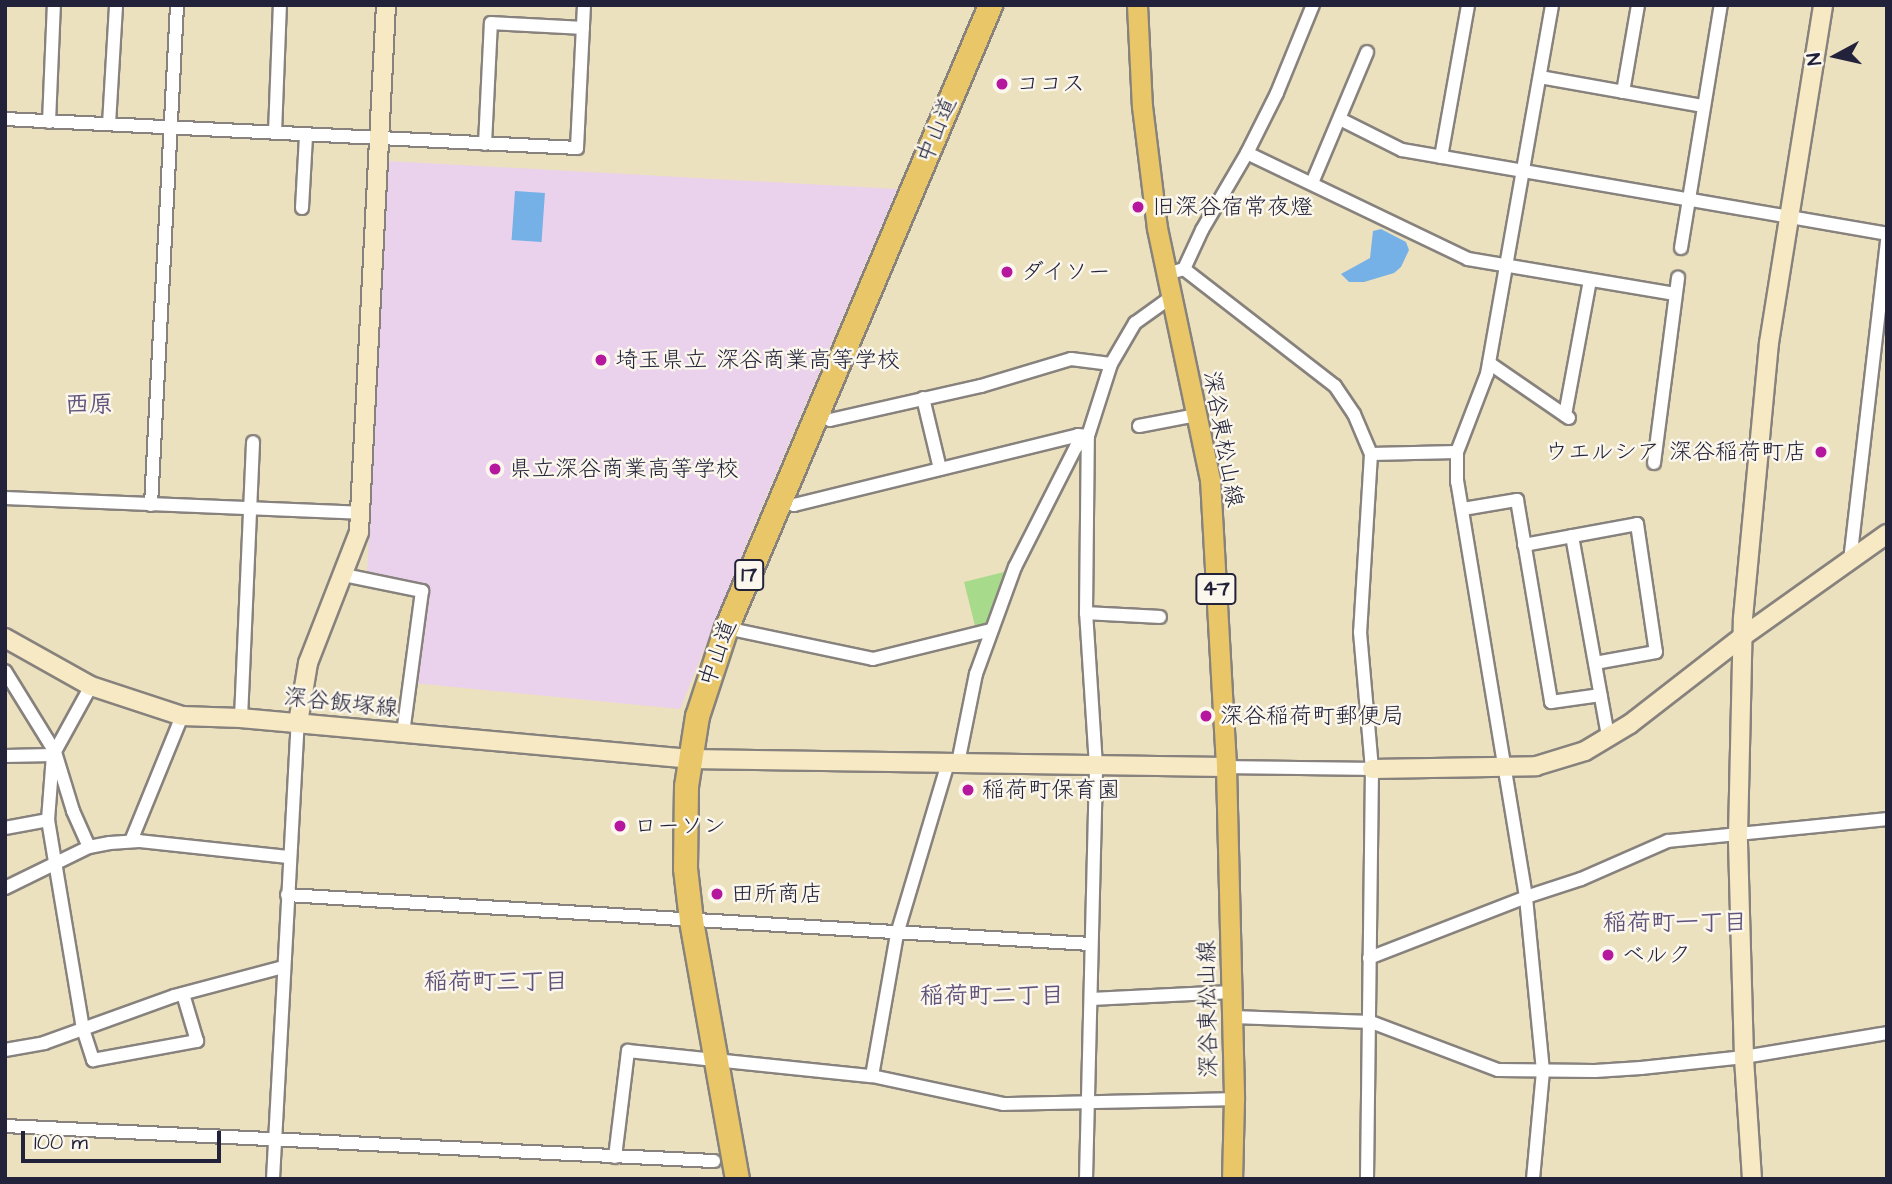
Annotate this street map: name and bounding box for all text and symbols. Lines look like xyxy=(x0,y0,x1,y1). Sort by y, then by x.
north arrow xyxy=(1801,21,1871,91)
text: N xyxy=(1801,51,1829,67)
place label: ココス xyxy=(1016,70,1085,98)
marker: ココス xyxy=(994,76,1010,92)
street label: 中山道 xyxy=(911,93,963,167)
place label: 旧深谷宿常夜燈 xyxy=(1152,193,1313,221)
marker: 旧深谷宿常夜燈 xyxy=(1130,199,1146,215)
place label: ダイソー xyxy=(1021,258,1113,286)
marker: ダイソー xyxy=(999,264,1015,280)
place label: 埼玉県立 深谷商業高等学校 xyxy=(615,346,900,374)
marker: 埼玉県立 深谷商業高等学校 xyxy=(593,352,609,368)
street label: 深谷東松山線 xyxy=(1197,369,1249,509)
district label: 西原 xyxy=(65,392,113,420)
place label: ウエルシア 深谷稲荷町店 xyxy=(1545,438,1807,466)
marker: ウエルシア 深谷稲荷町店 xyxy=(1813,444,1829,460)
place label: 県立深谷商業高等学校 xyxy=(509,455,739,483)
marker: 県立深谷商業高等学校 xyxy=(487,461,503,477)
road number: 17 xyxy=(733,558,765,592)
road number: 47 xyxy=(1195,572,1237,606)
street label: 中山道 xyxy=(693,616,743,690)
street label: 深谷飯塚線 xyxy=(282,683,400,723)
place label: 深谷稲荷町郵便局 xyxy=(1220,702,1404,730)
marker: 深谷稲荷町郵便局 xyxy=(1198,708,1214,724)
place label: 稲荷町保育園 xyxy=(982,776,1120,804)
marker: 稲荷町保育園 xyxy=(960,782,976,798)
place label: ローソン xyxy=(634,812,726,840)
marker: ローソン xyxy=(612,818,628,834)
place label: 田所商店 xyxy=(731,880,823,908)
marker: 田所商店 xyxy=(709,886,725,902)
district label: 稲荷町一丁目 xyxy=(1603,910,1747,938)
street label: 深谷東松山線 xyxy=(1193,940,1223,1078)
place label: ベルク xyxy=(1622,941,1691,969)
marker: ベルク xyxy=(1600,947,1616,963)
district label: 稲荷町三丁目 xyxy=(424,969,568,997)
district label: 稲荷町二丁目 xyxy=(920,983,1064,1011)
scale bar xyxy=(24,1118,224,1162)
text: 100 m xyxy=(34,1128,88,1157)

